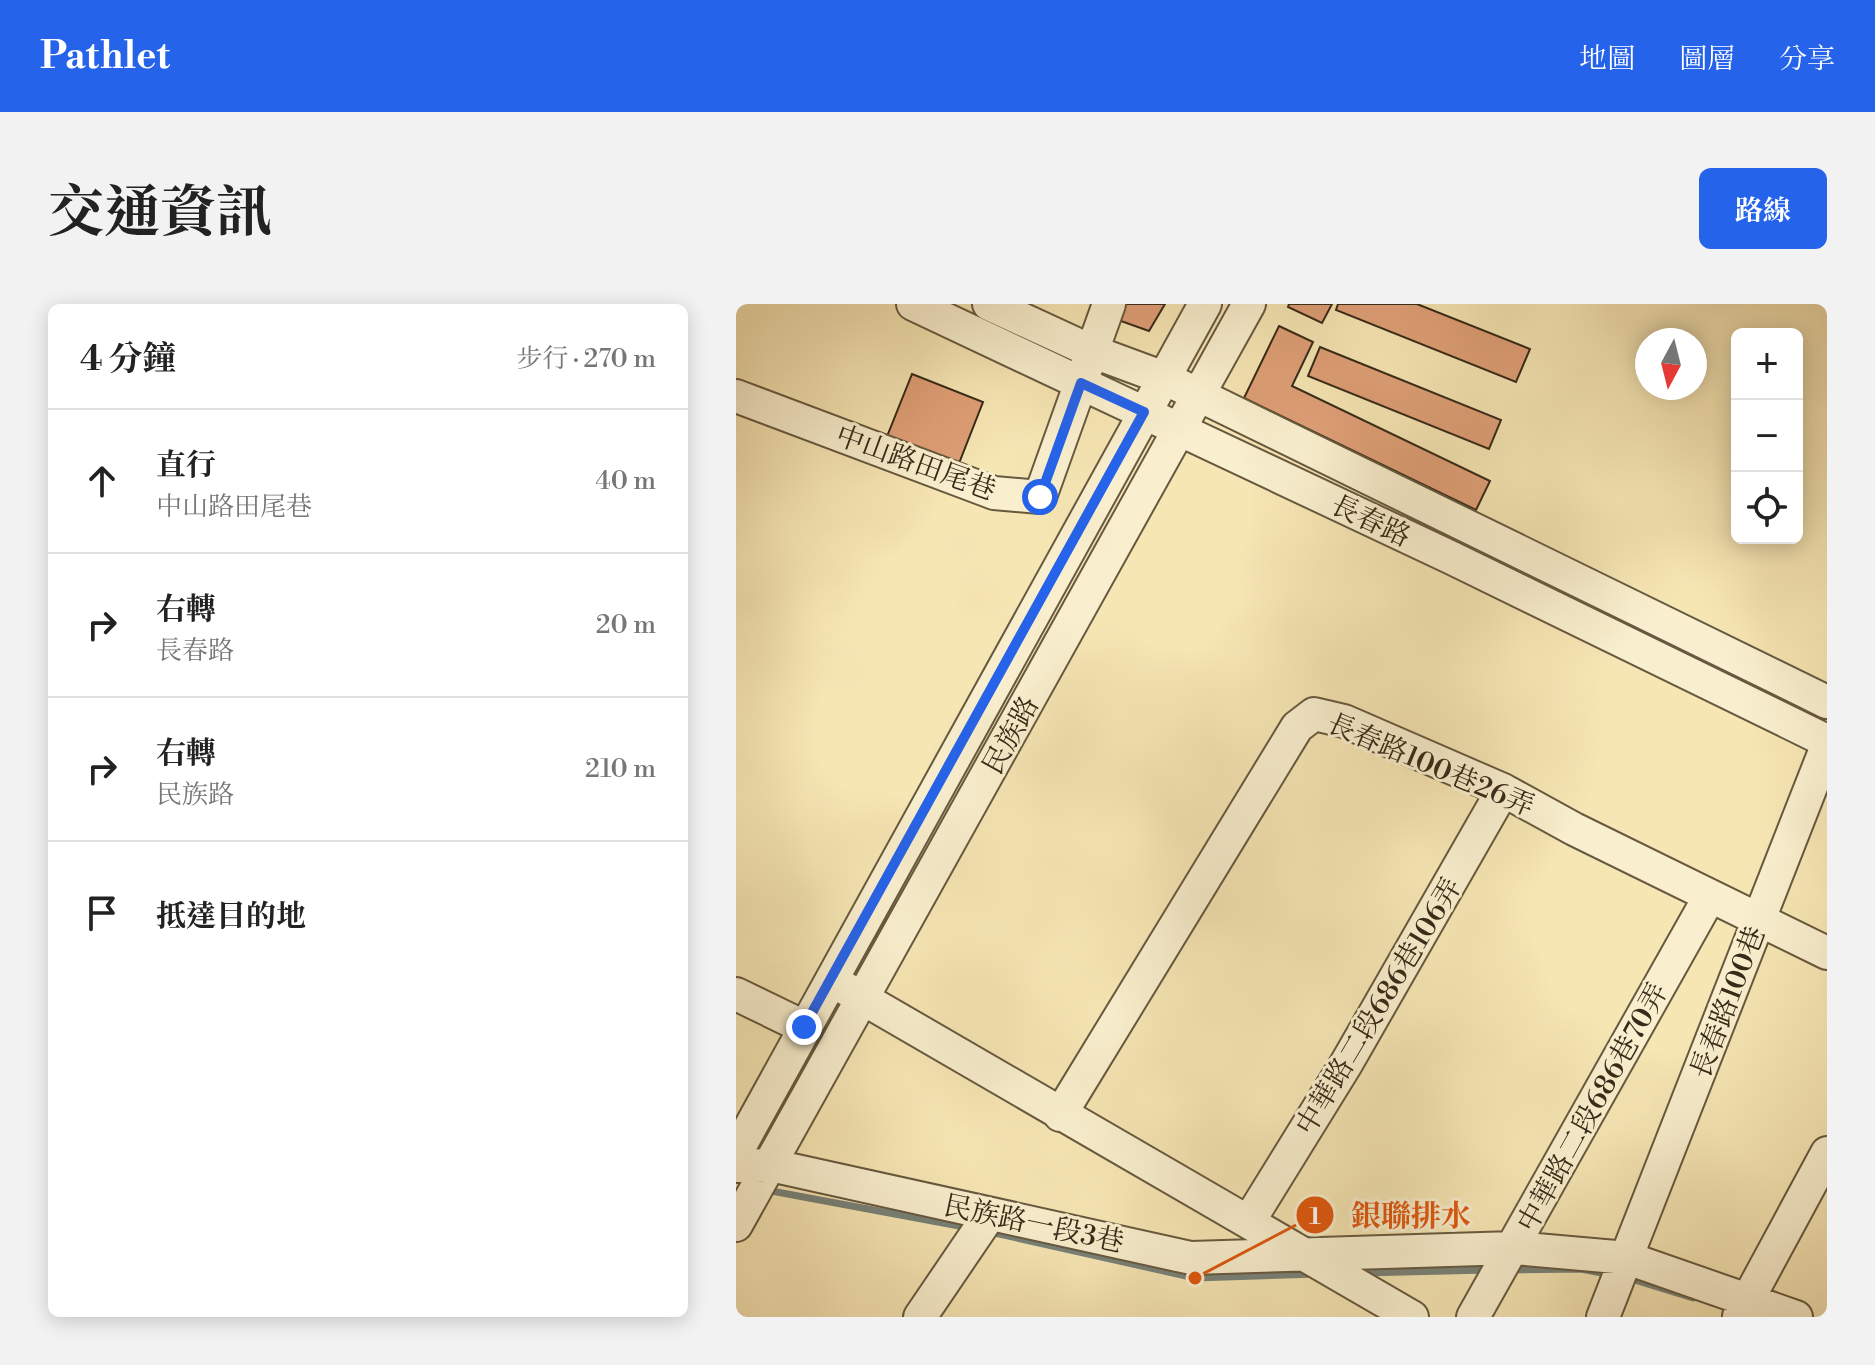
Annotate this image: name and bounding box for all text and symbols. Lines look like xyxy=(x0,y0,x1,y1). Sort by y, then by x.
text: Pathlet xyxy=(40,33,170,80)
text: 地圖 xyxy=(1579,42,1635,77)
text: 圖層 xyxy=(1679,42,1735,77)
text: 分享 xyxy=(1779,42,1835,77)
button: 路線 xyxy=(1699,168,1827,249)
text: 交通資訊 xyxy=(48,179,272,249)
north arrow xyxy=(1635,328,1707,400)
map controls xyxy=(1731,328,1803,544)
button: + xyxy=(1731,328,1803,400)
text: 4 分鐘 xyxy=(80,339,176,381)
text: 步行 · 270 m xyxy=(516,343,656,375)
button: − xyxy=(1731,400,1803,472)
street label: 中山路田尾巷 xyxy=(831,418,1000,509)
text: 直行 xyxy=(156,447,216,485)
icon: ahead xyxy=(80,459,124,503)
text: 40 m xyxy=(595,465,656,497)
button: locate xyxy=(1731,472,1803,544)
route start xyxy=(1022,479,1058,515)
street label: 長春路 xyxy=(1325,488,1416,555)
text: 中山路田尾巷 xyxy=(156,491,312,523)
text: 右轉 xyxy=(156,591,216,629)
icon: right xyxy=(80,603,124,647)
text: 20 m xyxy=(596,609,656,641)
text: 長春路 xyxy=(156,635,234,667)
street label: 民族路 xyxy=(976,691,1047,781)
street label: 長春路100巷26弄 xyxy=(1322,706,1539,825)
text: 右轉 xyxy=(156,735,216,773)
icon: right xyxy=(80,747,124,791)
text: 210 m xyxy=(585,753,656,785)
text: 民族路 xyxy=(156,779,234,811)
street label: 中華路二段686巷106弄 xyxy=(1289,872,1470,1142)
icon: arrive xyxy=(80,891,124,935)
text: 抵達目的地 xyxy=(156,898,306,936)
street label: 長春路100巷 xyxy=(1683,921,1773,1084)
street label: 中華路二段686巷70弄 xyxy=(1510,977,1676,1238)
route end xyxy=(786,1009,822,1045)
street label: 民族路一段3巷 xyxy=(940,1188,1127,1261)
callout: 銀聯排水 xyxy=(1295,1188,1487,1242)
text: 銀聯排水 xyxy=(1351,1198,1471,1236)
text: 1 xyxy=(1309,1202,1321,1232)

